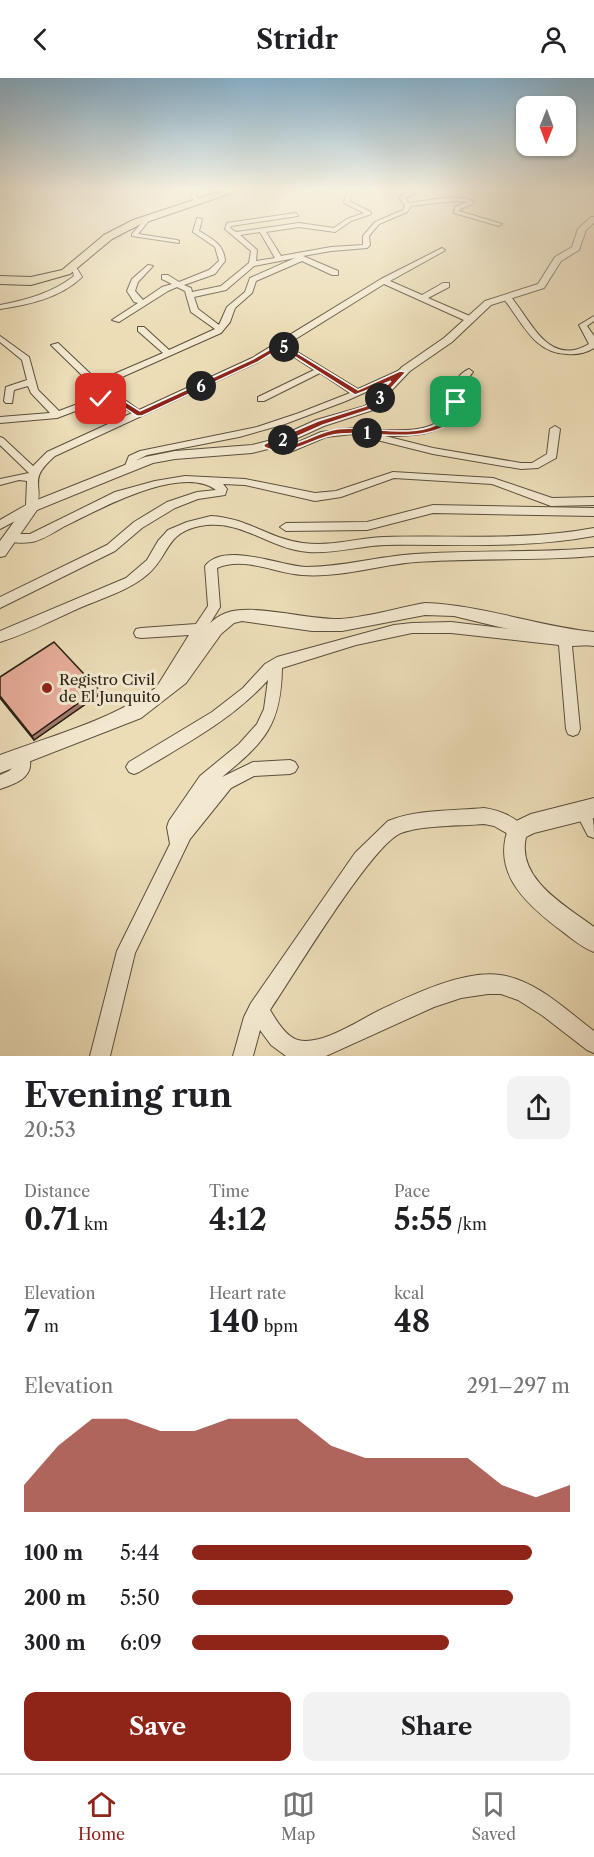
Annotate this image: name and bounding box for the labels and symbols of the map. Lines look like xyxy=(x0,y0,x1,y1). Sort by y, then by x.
north arrow xyxy=(516,96,576,156)
pin: 5 xyxy=(269,332,299,362)
pin: 6 xyxy=(186,371,216,401)
pin xyxy=(75,373,126,424)
pin xyxy=(430,376,481,427)
pin: 3 xyxy=(365,383,395,413)
pin: 1 xyxy=(352,418,382,448)
pin: 2 xyxy=(268,425,298,455)
place label: Registro Civil de El Junquito xyxy=(59,670,161,706)
marker: Registro Civil de El Junquito xyxy=(40,681,54,695)

